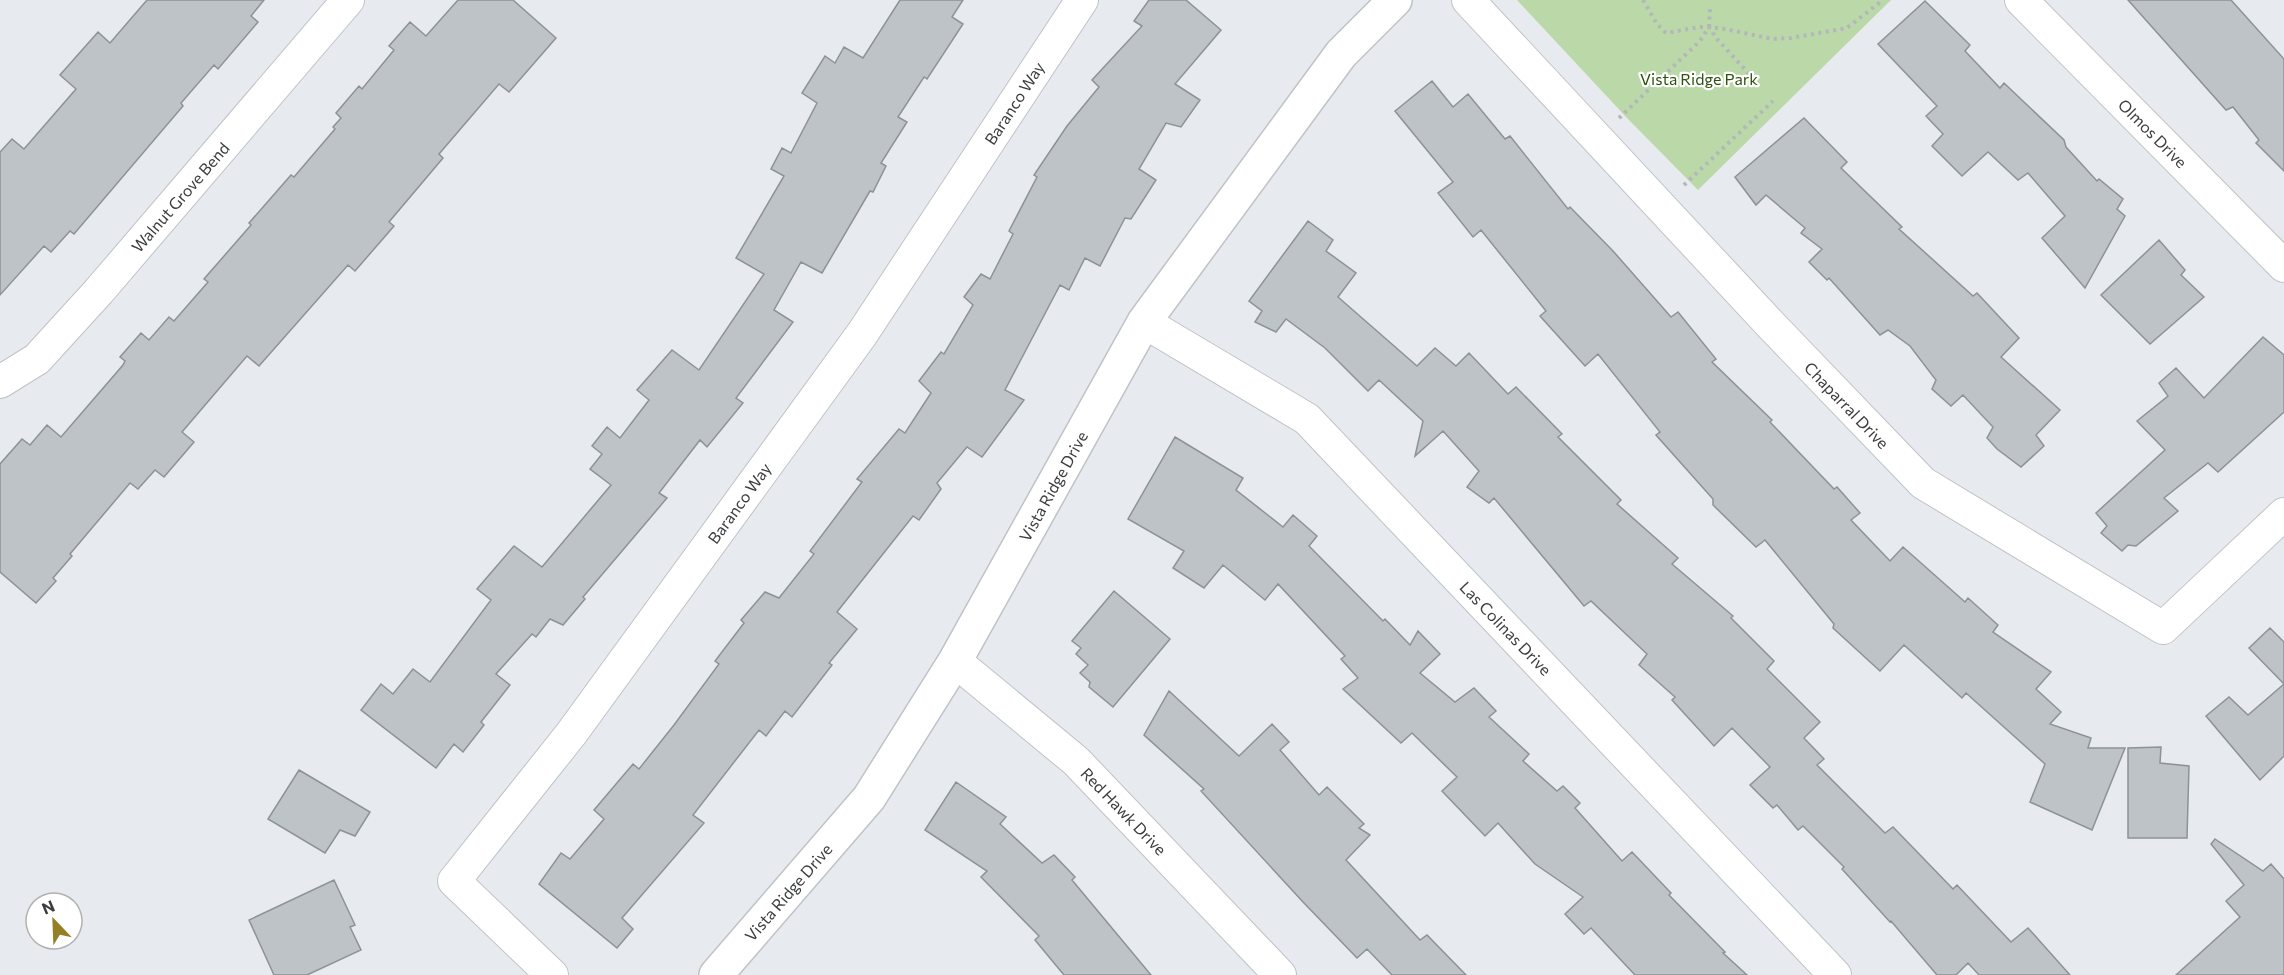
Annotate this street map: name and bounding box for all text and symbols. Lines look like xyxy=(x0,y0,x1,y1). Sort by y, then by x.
street label: Baranco Way xyxy=(980,58,1048,148)
park label: Vista Ridge Park xyxy=(1640,69,1758,88)
street label: Olmos Drive xyxy=(2115,95,2191,171)
street label: Walnut Grove Bend xyxy=(127,138,233,256)
street label: Chaparral Drive xyxy=(1801,358,1893,452)
street label: Vista Ridge Drive xyxy=(1015,428,1091,544)
street label: Baranco Way xyxy=(703,459,775,547)
street label: Las Colinas Drive xyxy=(1456,577,1556,679)
street label: Red Hawk Drive xyxy=(1077,763,1171,859)
street label: Vista Ridge Drive xyxy=(740,839,836,945)
north arrow xyxy=(24,891,84,951)
text: N xyxy=(39,896,57,918)

